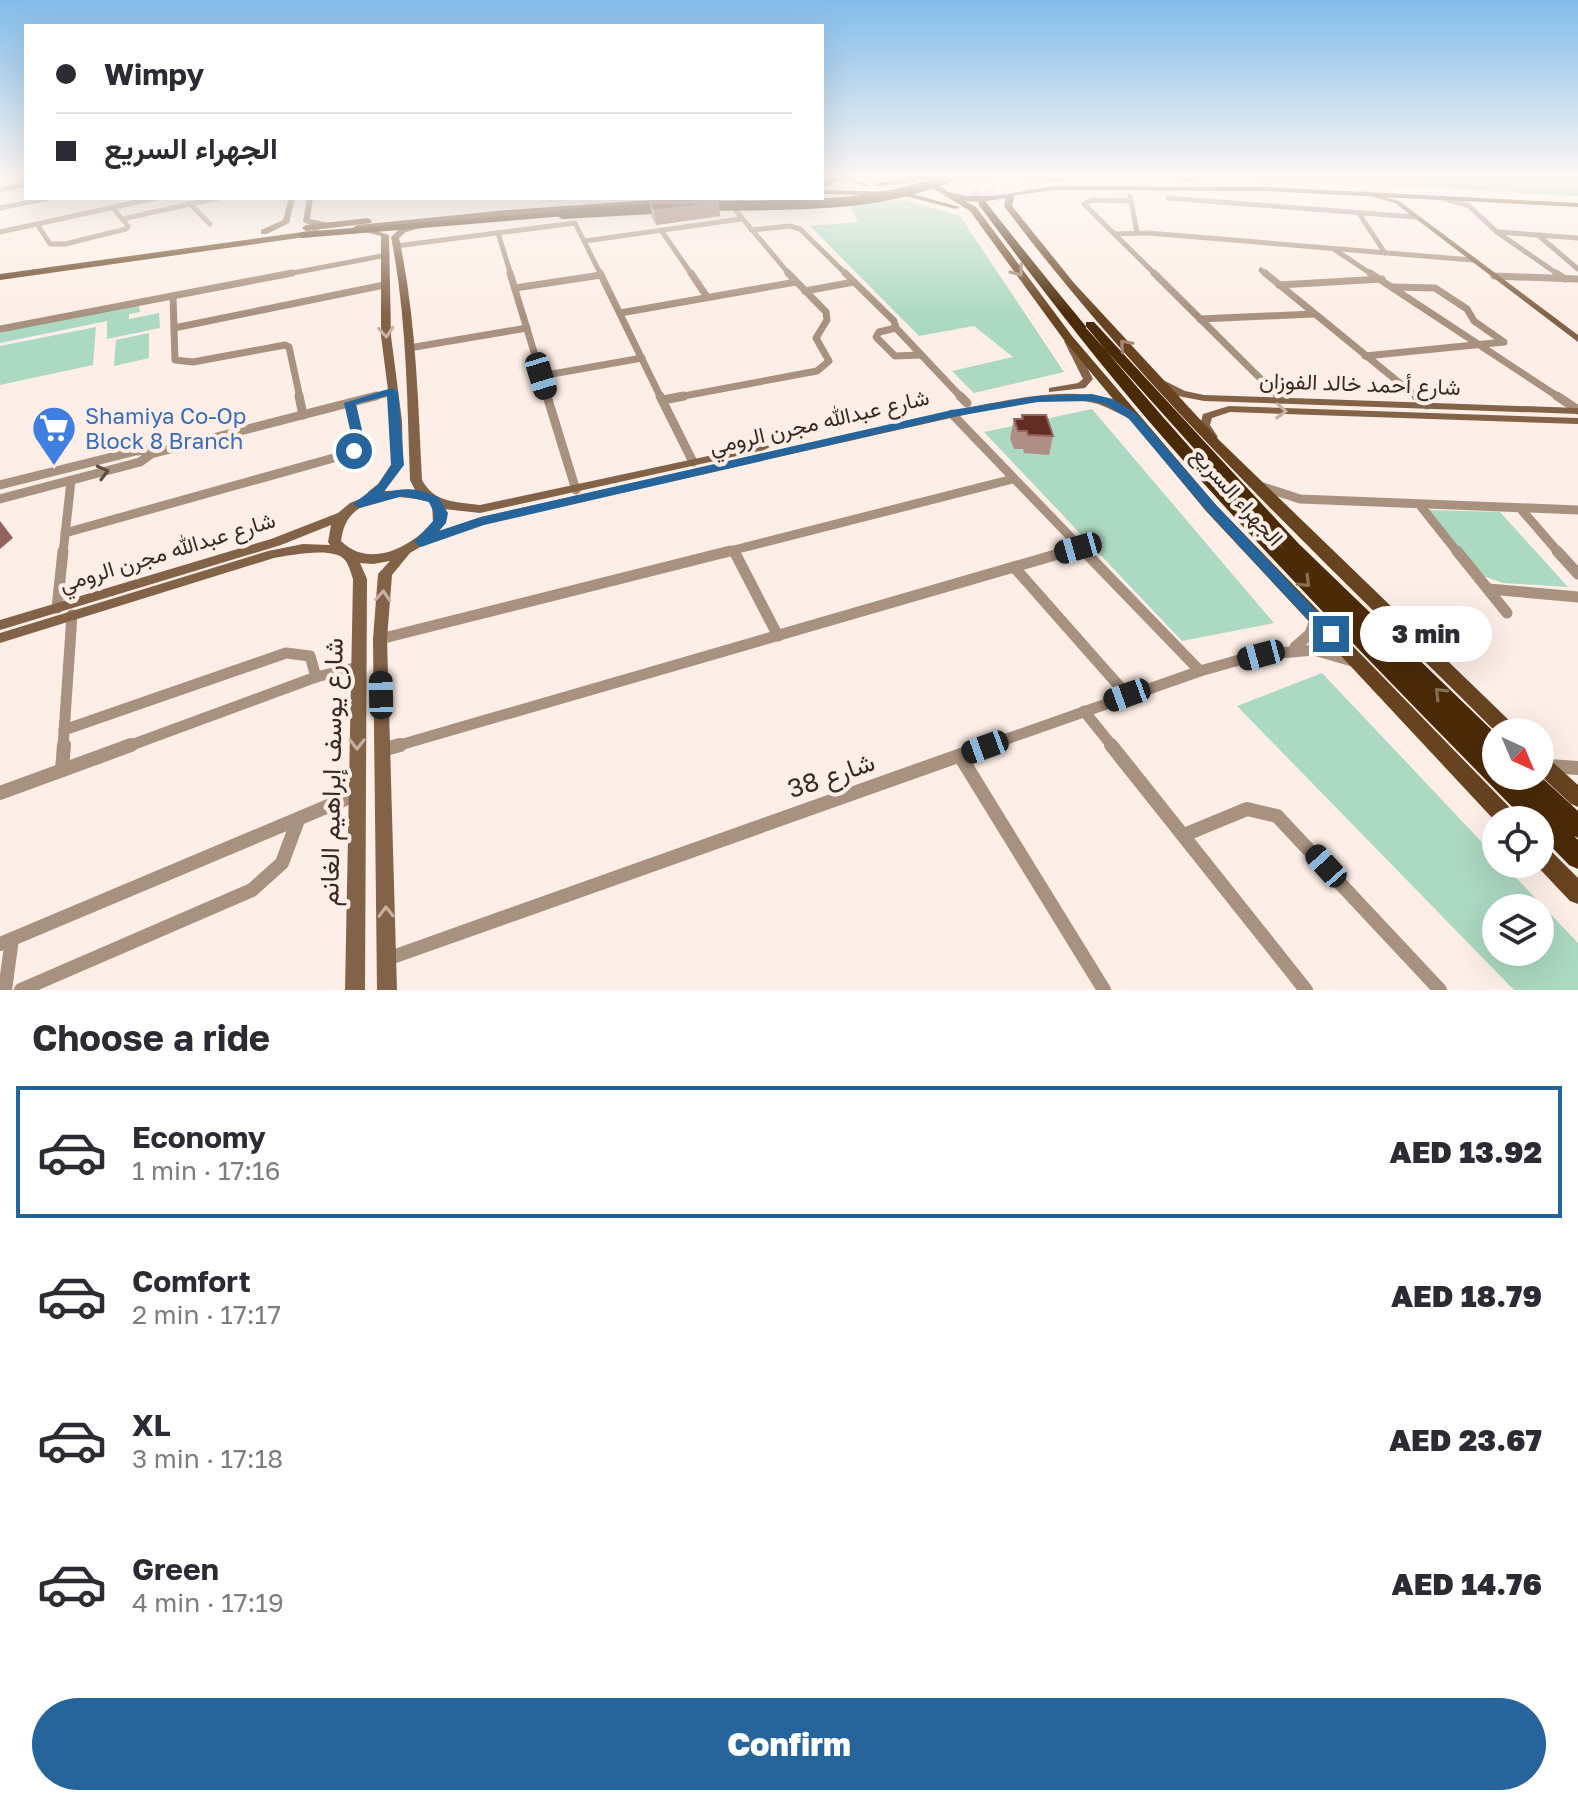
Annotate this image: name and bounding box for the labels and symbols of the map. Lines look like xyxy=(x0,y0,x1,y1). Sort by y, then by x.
one-way arrow xyxy=(1008,262,1023,277)
one-way arrow xyxy=(377,326,394,339)
one-way arrow xyxy=(1120,339,1134,354)
car xyxy=(523,350,559,402)
street label: شارع أحمد خالد الفوزان xyxy=(1259,366,1461,402)
street label: شارع عبدالله مجرن الرومي xyxy=(707,383,933,465)
place label: Shamiya Co-Op Block 8 Branch xyxy=(85,402,246,454)
one-way arrow xyxy=(1275,403,1288,420)
supermarket icon: Shamiya Co-Op Block 8 Branch xyxy=(30,404,78,467)
route start xyxy=(336,433,372,469)
street label: الجهراء السريع xyxy=(1185,441,1289,552)
one-way arrow xyxy=(95,465,109,482)
street label: شارع عبدالله مجرن الرومي xyxy=(56,505,280,602)
car xyxy=(1052,530,1104,566)
one-way arrow xyxy=(1296,573,1310,587)
one-way arrow xyxy=(374,589,391,602)
callout: 3 min xyxy=(1359,606,1491,662)
route end xyxy=(1313,616,1349,652)
street label: شارع يوسف إبراهيم الغانم xyxy=(313,637,352,907)
car xyxy=(1235,637,1287,673)
car xyxy=(369,671,393,719)
car xyxy=(1100,676,1154,714)
one-way arrow xyxy=(1435,688,1449,702)
north arrow xyxy=(1482,718,1554,790)
car xyxy=(958,728,1012,766)
one-way arrow xyxy=(348,738,366,751)
street label: شارع 38 xyxy=(783,746,880,807)
car xyxy=(1301,840,1351,892)
one-way arrow xyxy=(377,905,394,918)

